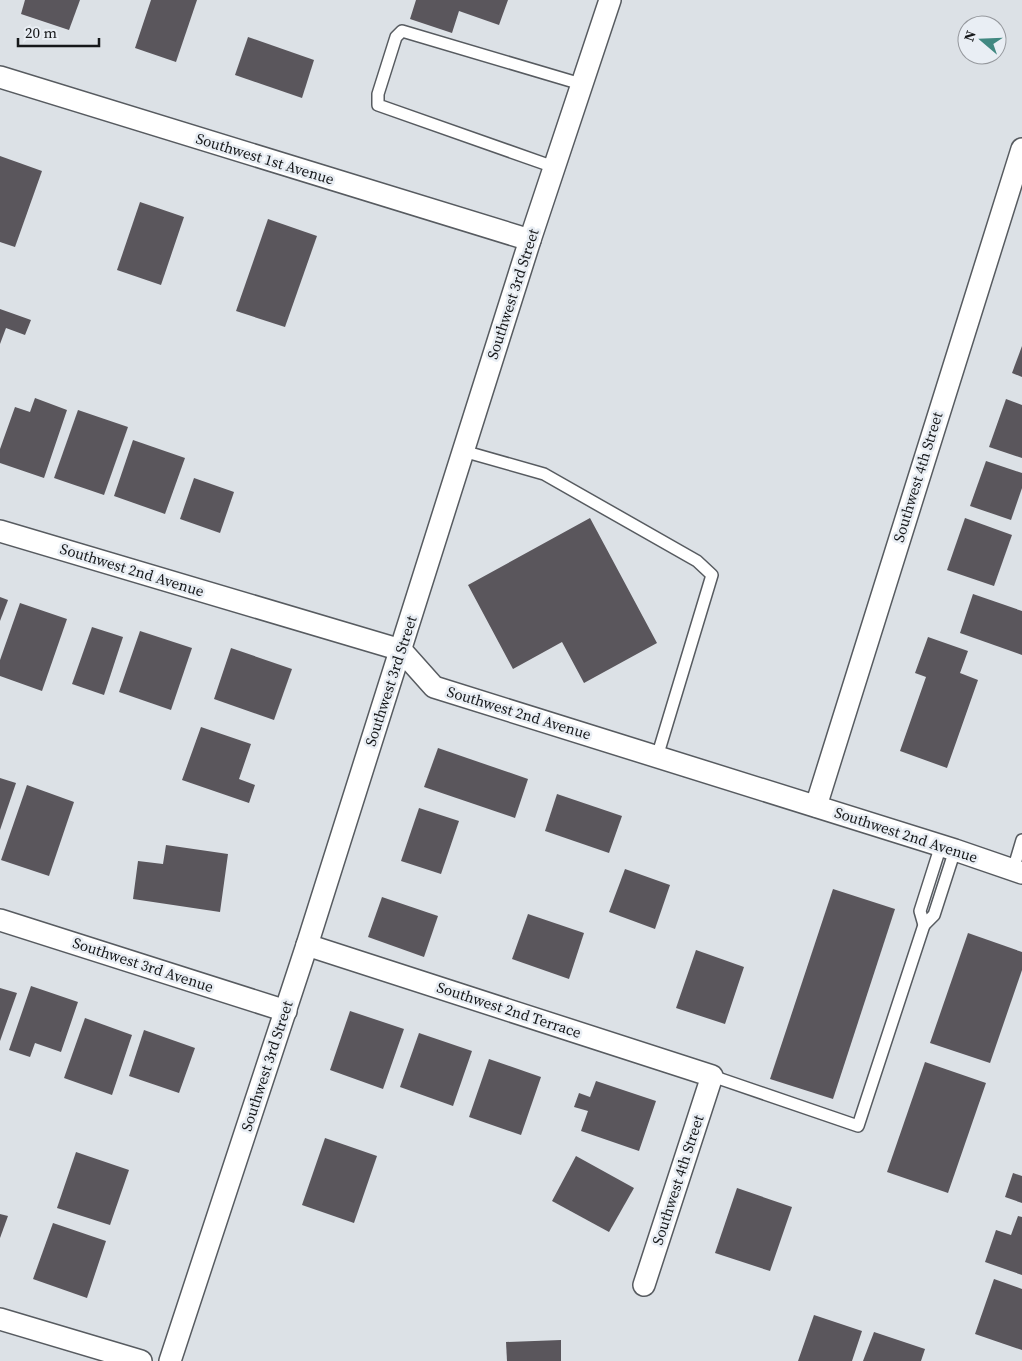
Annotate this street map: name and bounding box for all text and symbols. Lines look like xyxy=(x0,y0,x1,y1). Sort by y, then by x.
scale bar xyxy=(18,15,99,47)
north arrow xyxy=(957,15,1007,65)
text: 20 m xyxy=(25,22,57,43)
text: N xyxy=(959,28,981,44)
street label: Southwest 1st Avenue xyxy=(194,128,337,190)
street label: Southwest 3rd Street xyxy=(482,226,544,362)
street label: Southwest 4th Street xyxy=(888,409,947,545)
street label: Southwest 2nd Avenue xyxy=(58,538,207,602)
street label: Southwest 3rd Street xyxy=(360,613,422,749)
street label: Southwest 2nd Avenue xyxy=(445,681,594,745)
street label: Southwest 2nd Avenue xyxy=(832,801,981,868)
street label: Southwest 3rd Avenue xyxy=(70,932,216,997)
street label: Southwest 2nd Terrace xyxy=(434,976,584,1043)
street label: Southwest 3rd Street xyxy=(236,998,298,1134)
street label: Southwest 4th Street xyxy=(647,1112,708,1247)

